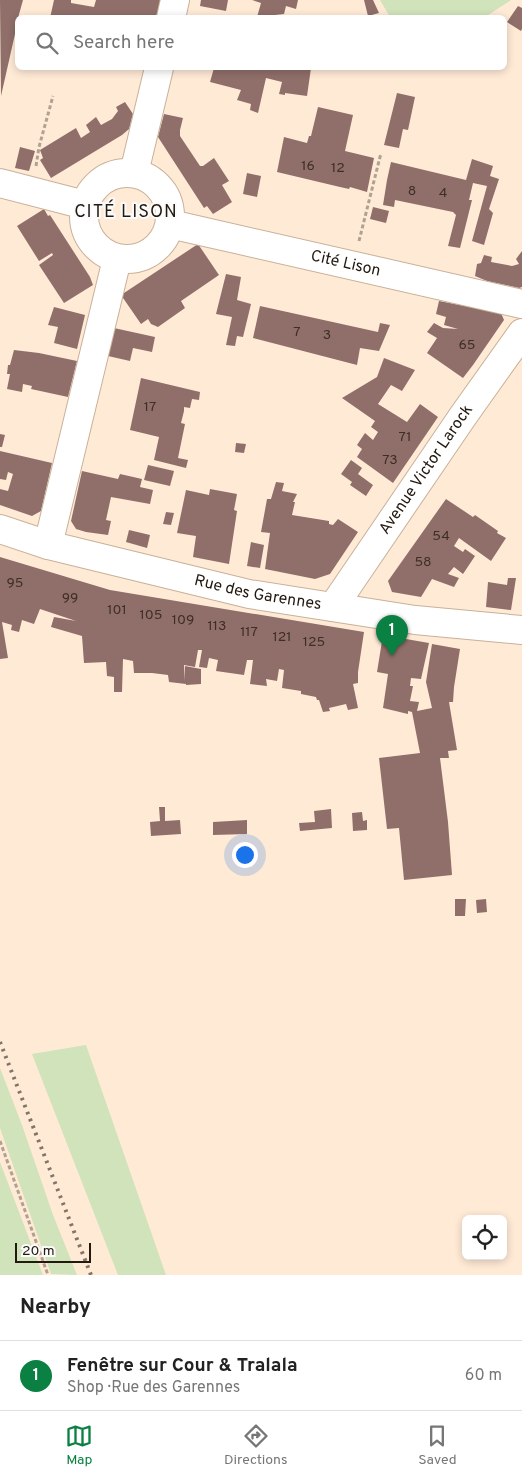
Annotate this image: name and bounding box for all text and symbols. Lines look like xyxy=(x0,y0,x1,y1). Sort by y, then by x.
search box xyxy=(15,15,507,70)
icon: search xyxy=(33,29,61,57)
text: Search here xyxy=(73,31,175,55)
house number: 16 xyxy=(301,158,315,175)
house number: 12 xyxy=(331,160,345,177)
house number: 8 xyxy=(408,183,416,200)
house number: 4 xyxy=(439,185,447,202)
district label: CITÉ LISON xyxy=(74,199,178,224)
street label: Cité Lison xyxy=(309,246,382,282)
house number: 7 xyxy=(293,324,301,341)
house number: 3 xyxy=(323,327,331,344)
house number: 65 xyxy=(458,337,476,354)
house number: 17 xyxy=(144,399,156,416)
street label: Avenue Victor Larock xyxy=(375,401,478,539)
house number: 71 xyxy=(399,429,411,446)
house number: 73 xyxy=(382,452,398,469)
house number: 54 xyxy=(432,528,450,545)
house number: 58 xyxy=(414,554,432,571)
street label: Rue des Garennes xyxy=(192,571,323,615)
house number: 95 xyxy=(6,575,24,592)
house number: 99 xyxy=(62,590,78,607)
house number: 101 xyxy=(107,602,127,619)
house number: 105 xyxy=(140,607,162,624)
house number: 109 xyxy=(172,612,194,629)
pin: 1 xyxy=(376,615,408,656)
house number: 113 xyxy=(208,618,226,635)
house number: 117 xyxy=(240,624,258,641)
house number: 121 xyxy=(272,629,292,646)
house number: 125 xyxy=(303,634,325,651)
your location xyxy=(232,842,258,868)
map controls xyxy=(462,1215,507,1260)
button: locate xyxy=(462,1215,507,1260)
scale bar xyxy=(15,1240,91,1263)
text: 20 m xyxy=(22,1243,55,1260)
text: Nearby xyxy=(20,1294,91,1321)
text: Fenêtre sur Cour & Tralala xyxy=(67,1354,298,1378)
text: 1 xyxy=(33,1366,39,1386)
text: 60 m xyxy=(465,1366,502,1386)
text: Shop · Rue des Garennes xyxy=(67,1378,240,1398)
tab: Map xyxy=(65,1422,93,1469)
tab: Directions xyxy=(224,1422,288,1469)
tab: Saved xyxy=(418,1422,457,1469)

